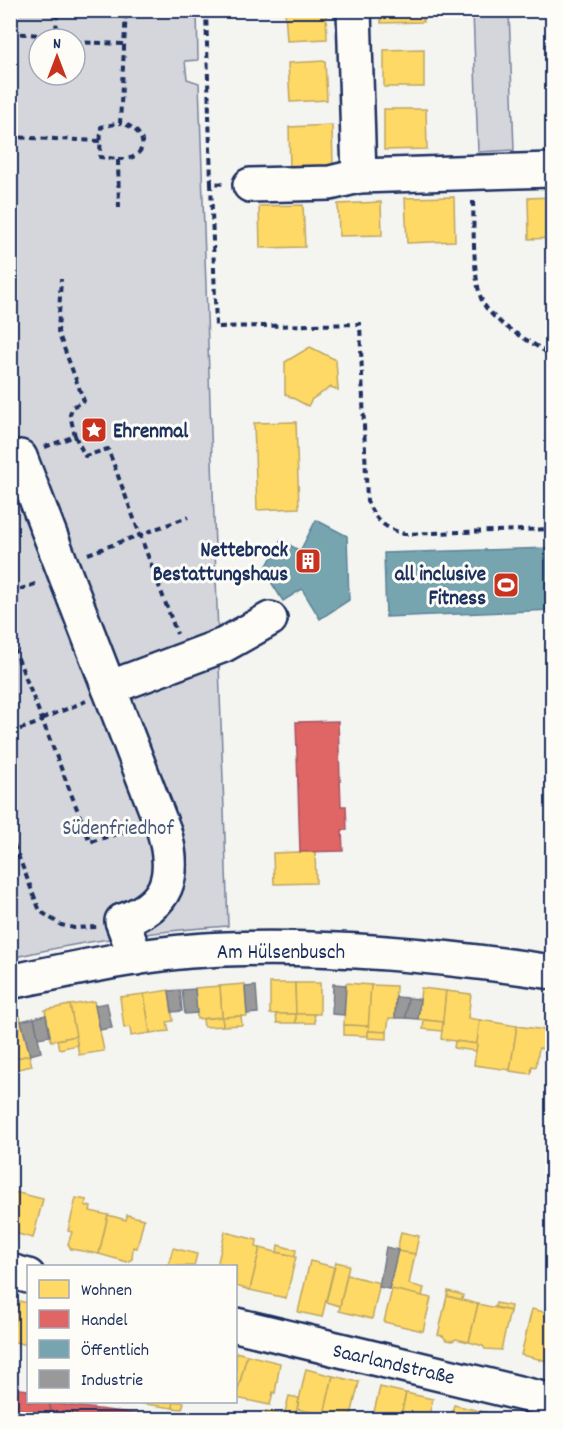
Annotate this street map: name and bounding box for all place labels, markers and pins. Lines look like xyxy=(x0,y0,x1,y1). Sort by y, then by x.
place icon: Ehrenmal xyxy=(79,415,109,445)
place label: Ehrenmal xyxy=(113,418,189,448)
place label: Nettebrock Bestattungshaus xyxy=(153,537,288,591)
building icon: Nettebrock Bestattungshaus xyxy=(293,546,323,576)
place label: all inclusive Fitness xyxy=(395,561,486,615)
sports icon: all inclusive Fitness xyxy=(491,570,521,600)

